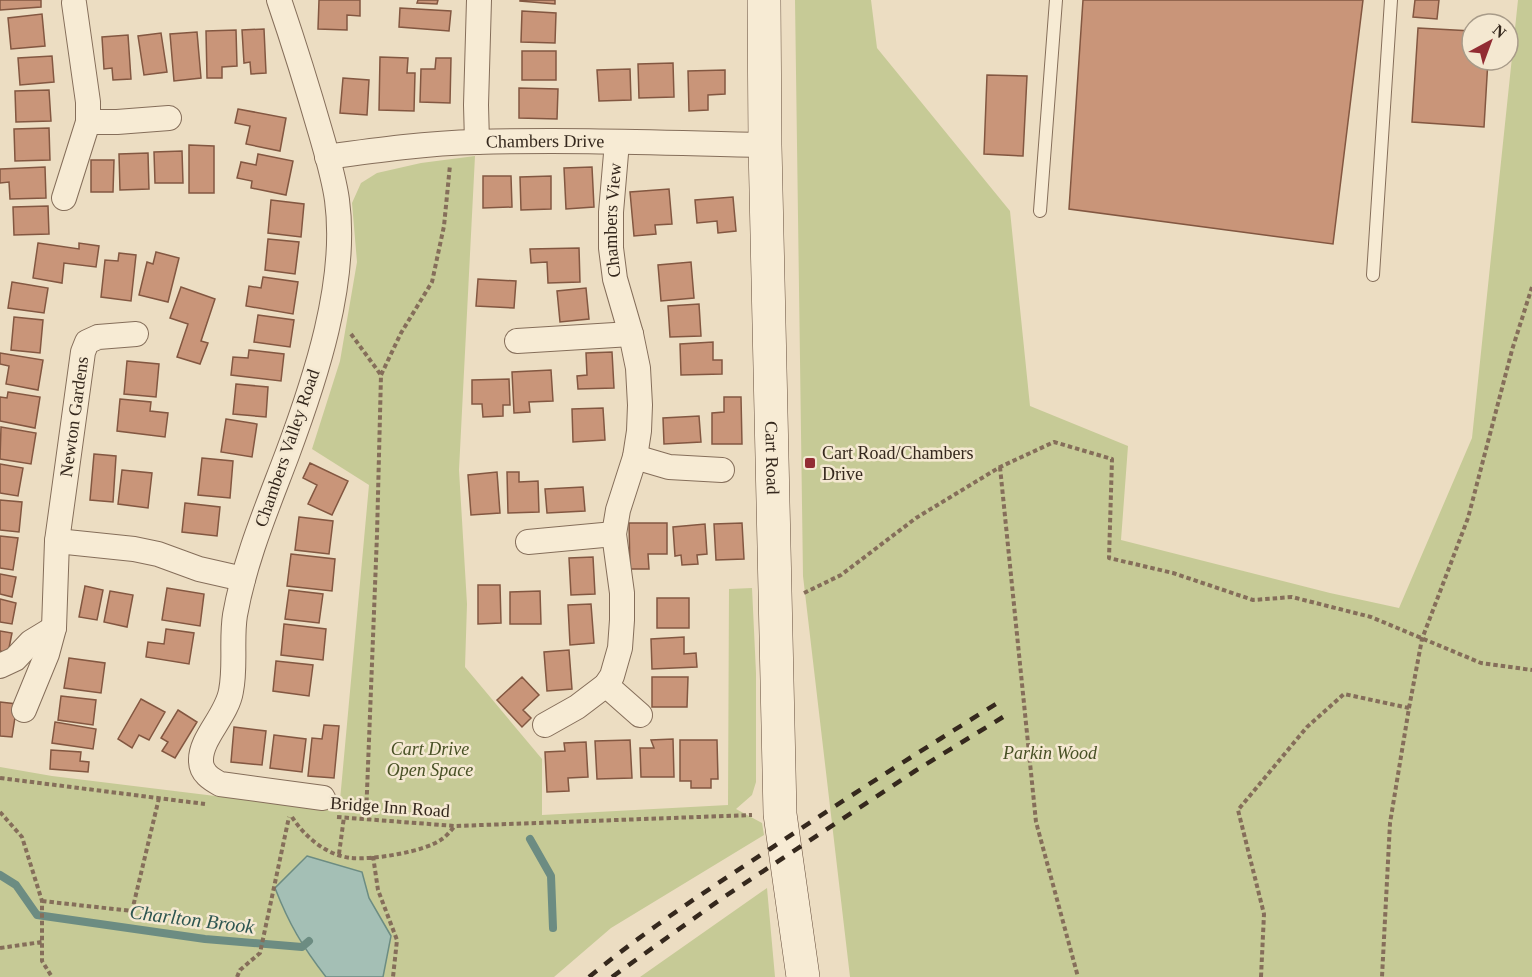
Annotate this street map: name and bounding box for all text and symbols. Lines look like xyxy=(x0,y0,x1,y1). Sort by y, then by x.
north arrow xyxy=(1460,12,1520,72)
text: N xyxy=(1490,21,1510,42)
street label: Chambers Drive xyxy=(486,131,605,152)
street label: Chambers View xyxy=(601,162,625,279)
street label: Newton Gardens xyxy=(56,355,92,478)
street label: Chambers Valley Road xyxy=(251,366,323,530)
street label: Cart Road xyxy=(761,421,783,495)
place label: Cart Road/Chambers Drive xyxy=(822,443,973,484)
marker: Cart Road/Chambers Drive xyxy=(803,456,817,470)
park label: Cart Drive Open Space xyxy=(387,739,473,780)
park label: Parkin Wood xyxy=(1002,743,1098,763)
street label: Bridge Inn Road xyxy=(329,793,451,821)
water label: Charlton Brook xyxy=(128,900,257,938)

